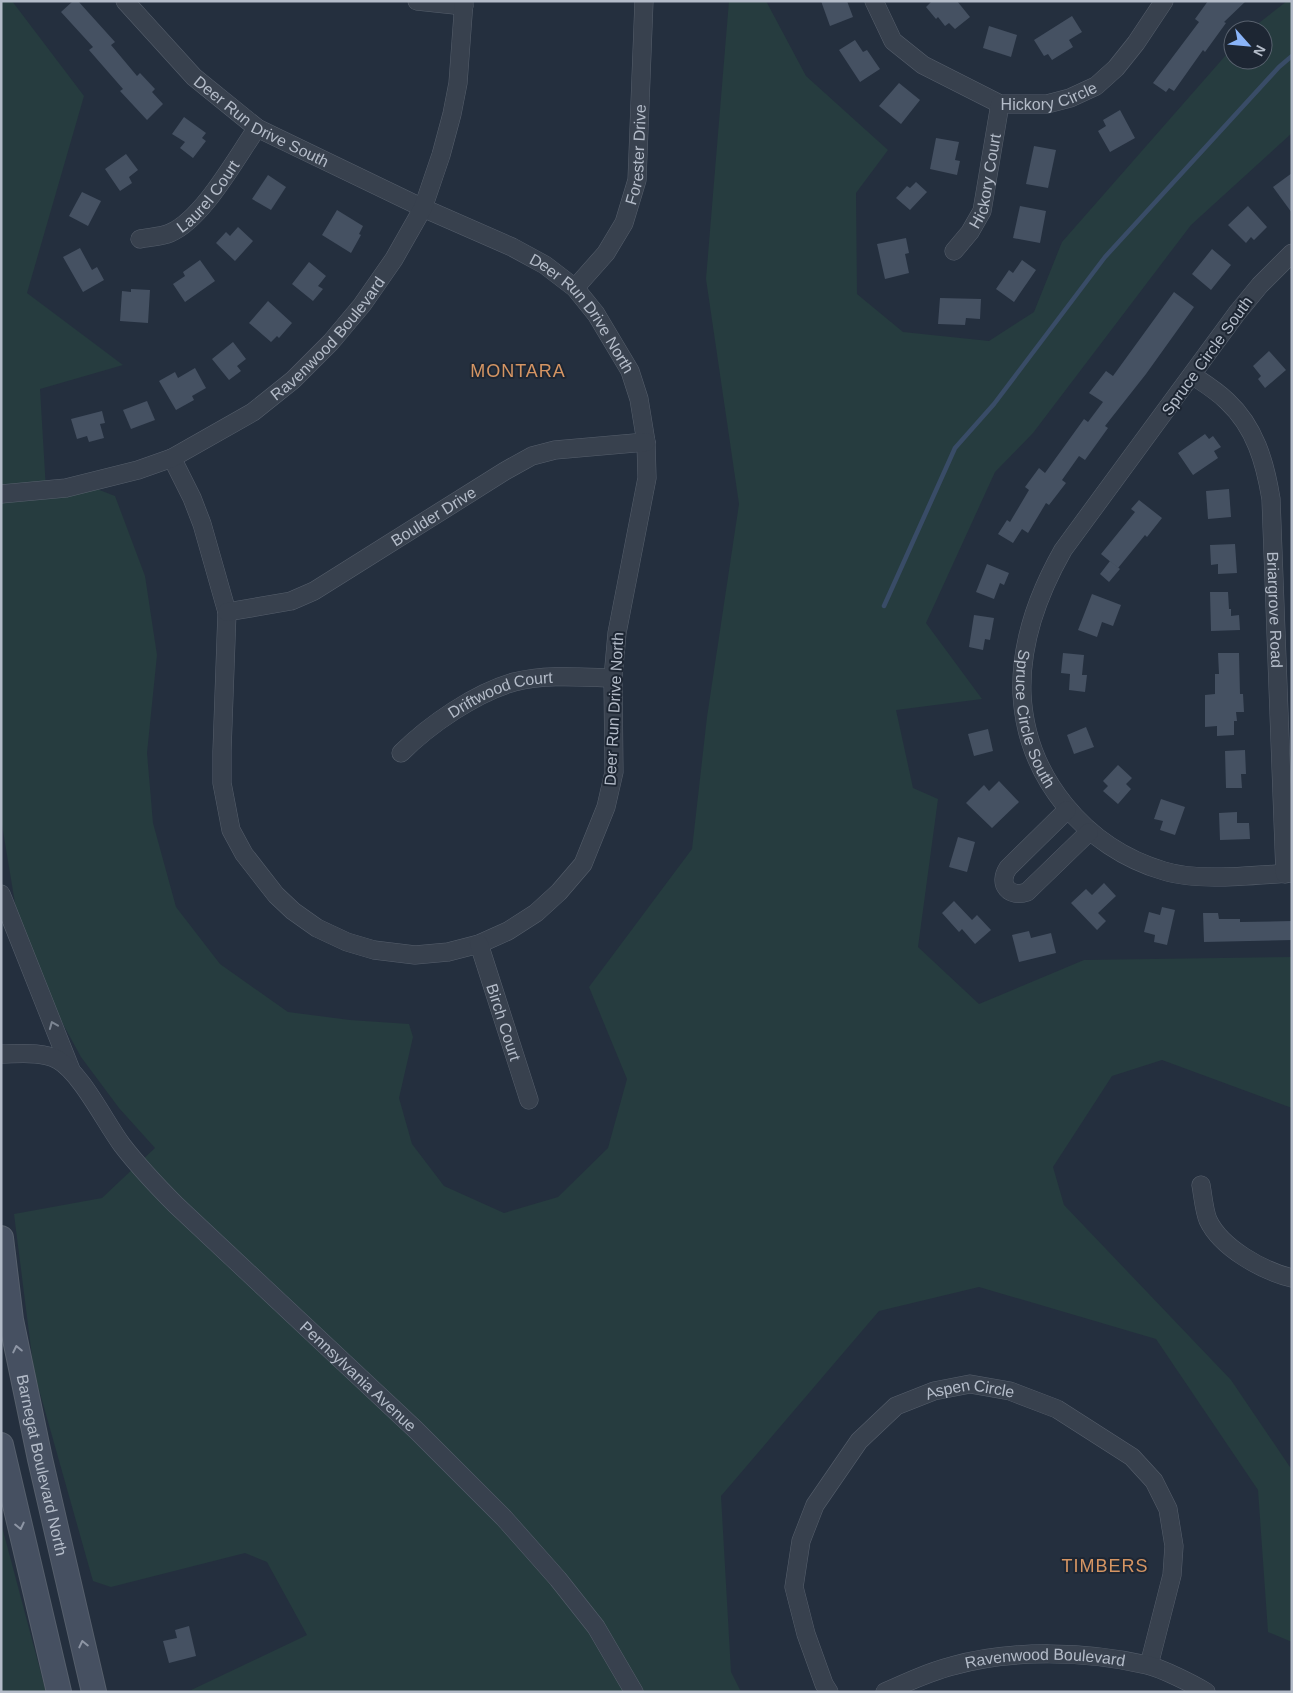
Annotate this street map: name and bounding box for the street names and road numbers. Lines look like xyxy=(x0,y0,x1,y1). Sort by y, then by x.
street label: Deer Run Drive South xyxy=(191,72,332,170)
street label: Hickory Circle xyxy=(1001,78,1100,113)
street label: Forester Drive xyxy=(622,104,648,207)
street label: Hickory Court xyxy=(965,132,1003,231)
street label: Laurel Court xyxy=(173,156,242,236)
street label: Deer Run Drive North xyxy=(527,250,638,376)
street label: Ravenwood Boulevard xyxy=(267,273,388,403)
street label: Spruce Circle South xyxy=(1158,293,1256,419)
street label: Boulder Drive xyxy=(388,483,479,549)
street label: Briargrove Road xyxy=(1264,551,1286,668)
street label: Deer Run Drive North xyxy=(601,632,627,786)
street label: Spruce Circle South xyxy=(1013,649,1059,791)
street label: Driftwood Court xyxy=(445,668,554,721)
street label: Birch Court xyxy=(484,981,525,1063)
street label: Pennsylvania Avenue xyxy=(297,1318,420,1435)
street label: Barnegat Boulevard North xyxy=(14,1373,71,1557)
street label: Aspen Circle xyxy=(922,1376,1016,1402)
street label: Ravenwood Boulevard xyxy=(963,1645,1127,1671)

